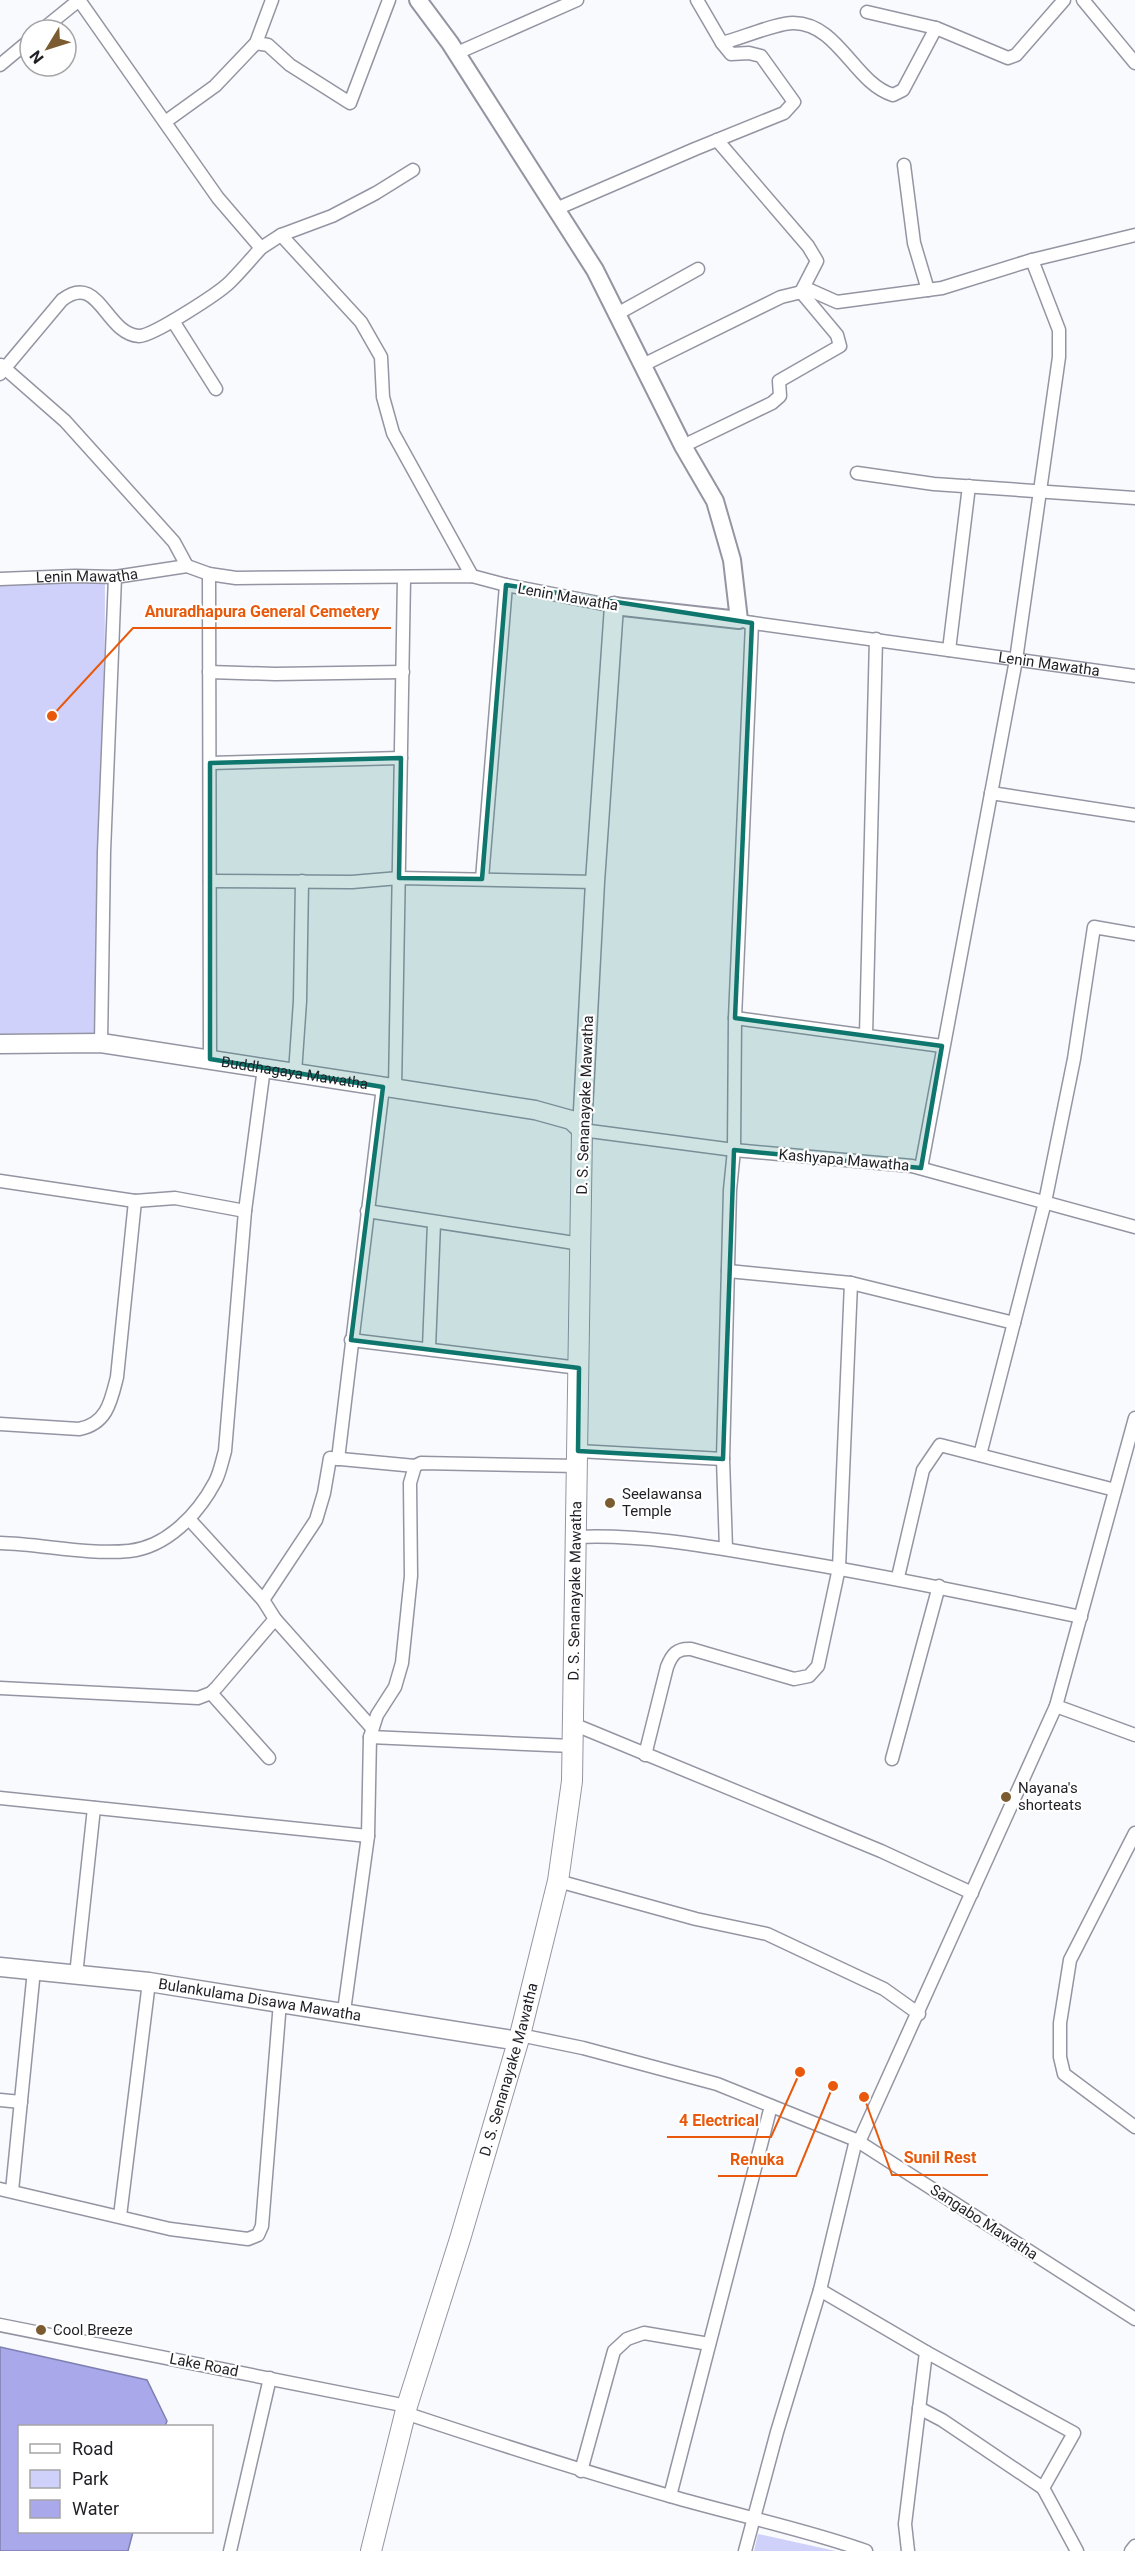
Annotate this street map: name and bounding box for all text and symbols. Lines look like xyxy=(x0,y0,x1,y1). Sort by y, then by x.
north arrow xyxy=(18,18,78,78)
text: N xyxy=(26,47,48,67)
street label: Lenin Mawatha xyxy=(36,565,139,587)
street label: Lenin Mawatha xyxy=(516,579,620,615)
callout: Anuradhapura General Cemetery xyxy=(133,594,391,628)
text: Anuradhapura General Cemetery xyxy=(145,602,380,621)
street label: Lenin Mawatha xyxy=(997,648,1101,680)
street label: D. S. Senanayake Mawatha xyxy=(573,1015,597,1195)
street label: Buddhagaya Mawatha xyxy=(220,1053,369,1093)
street label: Kashyapa Mawatha xyxy=(778,1145,910,1175)
place label: Seelawansa Temple xyxy=(622,1485,702,1520)
marker: Seelawansa Temple xyxy=(603,1496,617,1510)
street label: D. S. Senanayake Mawatha xyxy=(565,1501,585,1681)
place label: Nayana's shorteats xyxy=(1018,1779,1082,1814)
marker: Nayana's shorteats xyxy=(999,1790,1013,1804)
street label: Bulankulama Disawa Mawatha xyxy=(157,1975,363,2025)
street label: D. S. Senanayake Mawatha xyxy=(476,1981,542,2158)
callout: 4 Electrical xyxy=(667,2103,771,2137)
text: 4 Electrical xyxy=(679,2111,759,2130)
callout: Sunil Rest xyxy=(892,2141,988,2175)
callout: Renuka xyxy=(718,2142,796,2176)
text: Sunil Rest xyxy=(904,2148,977,2167)
text: Renuka xyxy=(730,2150,784,2169)
street label: Sangabo Mawatha xyxy=(927,2181,1041,2263)
place label: Cool Breeze xyxy=(53,2321,133,2339)
marker: Cool Breeze xyxy=(34,2323,48,2337)
street label: Lake Road xyxy=(168,2350,240,2380)
legend xyxy=(18,2425,213,2533)
text: Road xyxy=(72,2438,113,2459)
text: Park xyxy=(72,2468,109,2489)
text: Water xyxy=(72,2498,119,2519)

